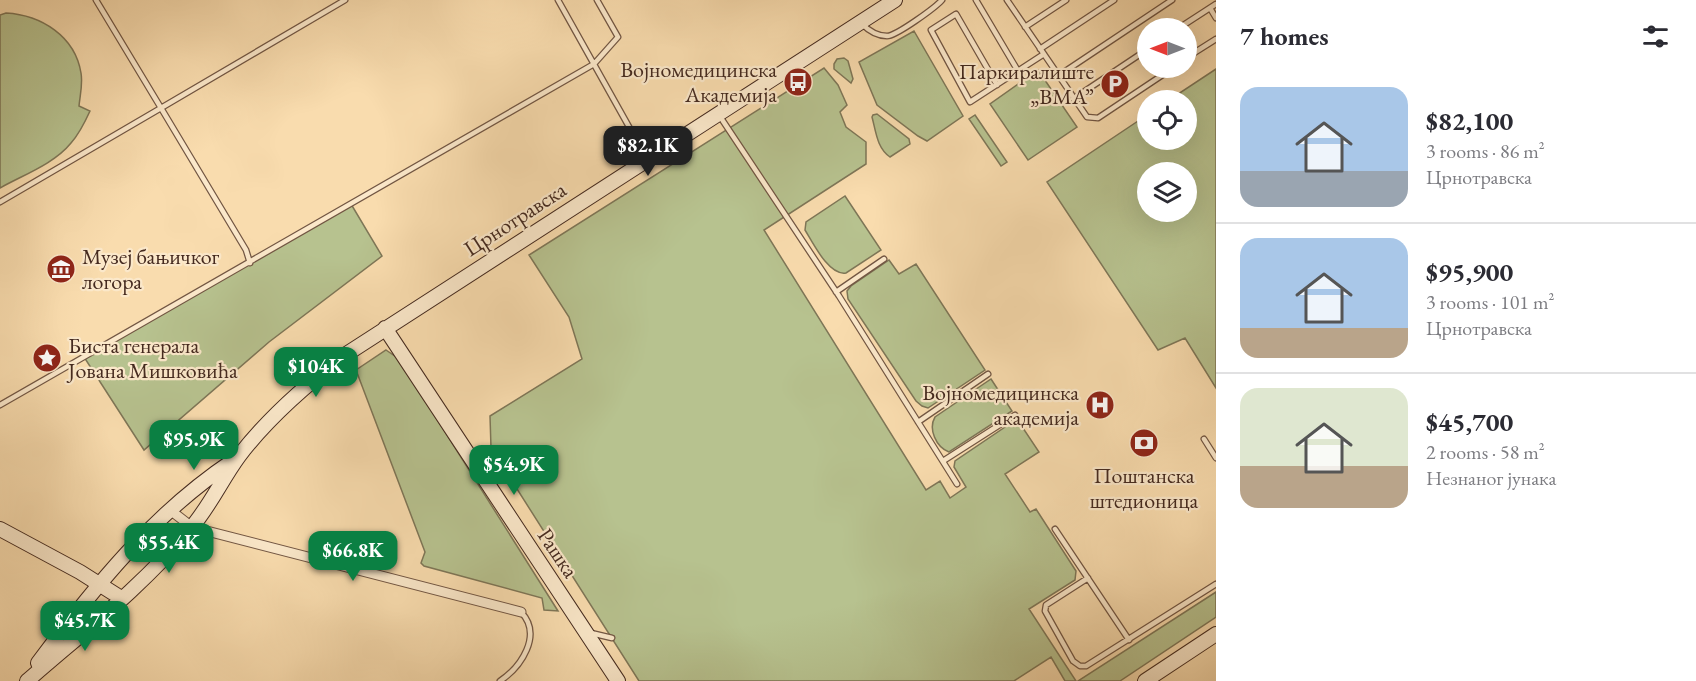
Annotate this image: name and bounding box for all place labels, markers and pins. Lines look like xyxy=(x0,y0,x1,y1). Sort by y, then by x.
place label: Војномедицинска Академија xyxy=(620,55,777,109)
place label: Паркиралиште „ВМА” xyxy=(959,57,1094,111)
bus stop icon: Војномедицинска Академија xyxy=(782,66,814,98)
parking icon: Паркиралиште „ВМА” xyxy=(1099,68,1131,100)
pin: $82.1K xyxy=(599,126,697,177)
place label: Музеј бањичког логора xyxy=(82,242,220,296)
museum icon: Музеј бањичког логора xyxy=(45,253,77,285)
place label: Биста генерала Јована Мишковића xyxy=(66,331,238,385)
place icon: Биста генерала Јована Мишковића xyxy=(31,342,63,374)
pin: $104K xyxy=(274,347,358,398)
place label: Војномедицинска академија xyxy=(922,378,1079,432)
hospital icon: Војномедицинска академија xyxy=(1084,389,1116,421)
pin: $95.9K xyxy=(145,420,243,471)
bank icon: Поштанска штедионица xyxy=(1128,427,1160,459)
pin: $54.9K xyxy=(465,445,563,496)
place label: Поштанска штедионица xyxy=(1090,461,1198,515)
pin: $55.4K xyxy=(120,523,218,574)
pin: $66.8K xyxy=(304,531,402,582)
pin: $45.7K xyxy=(36,601,134,652)

